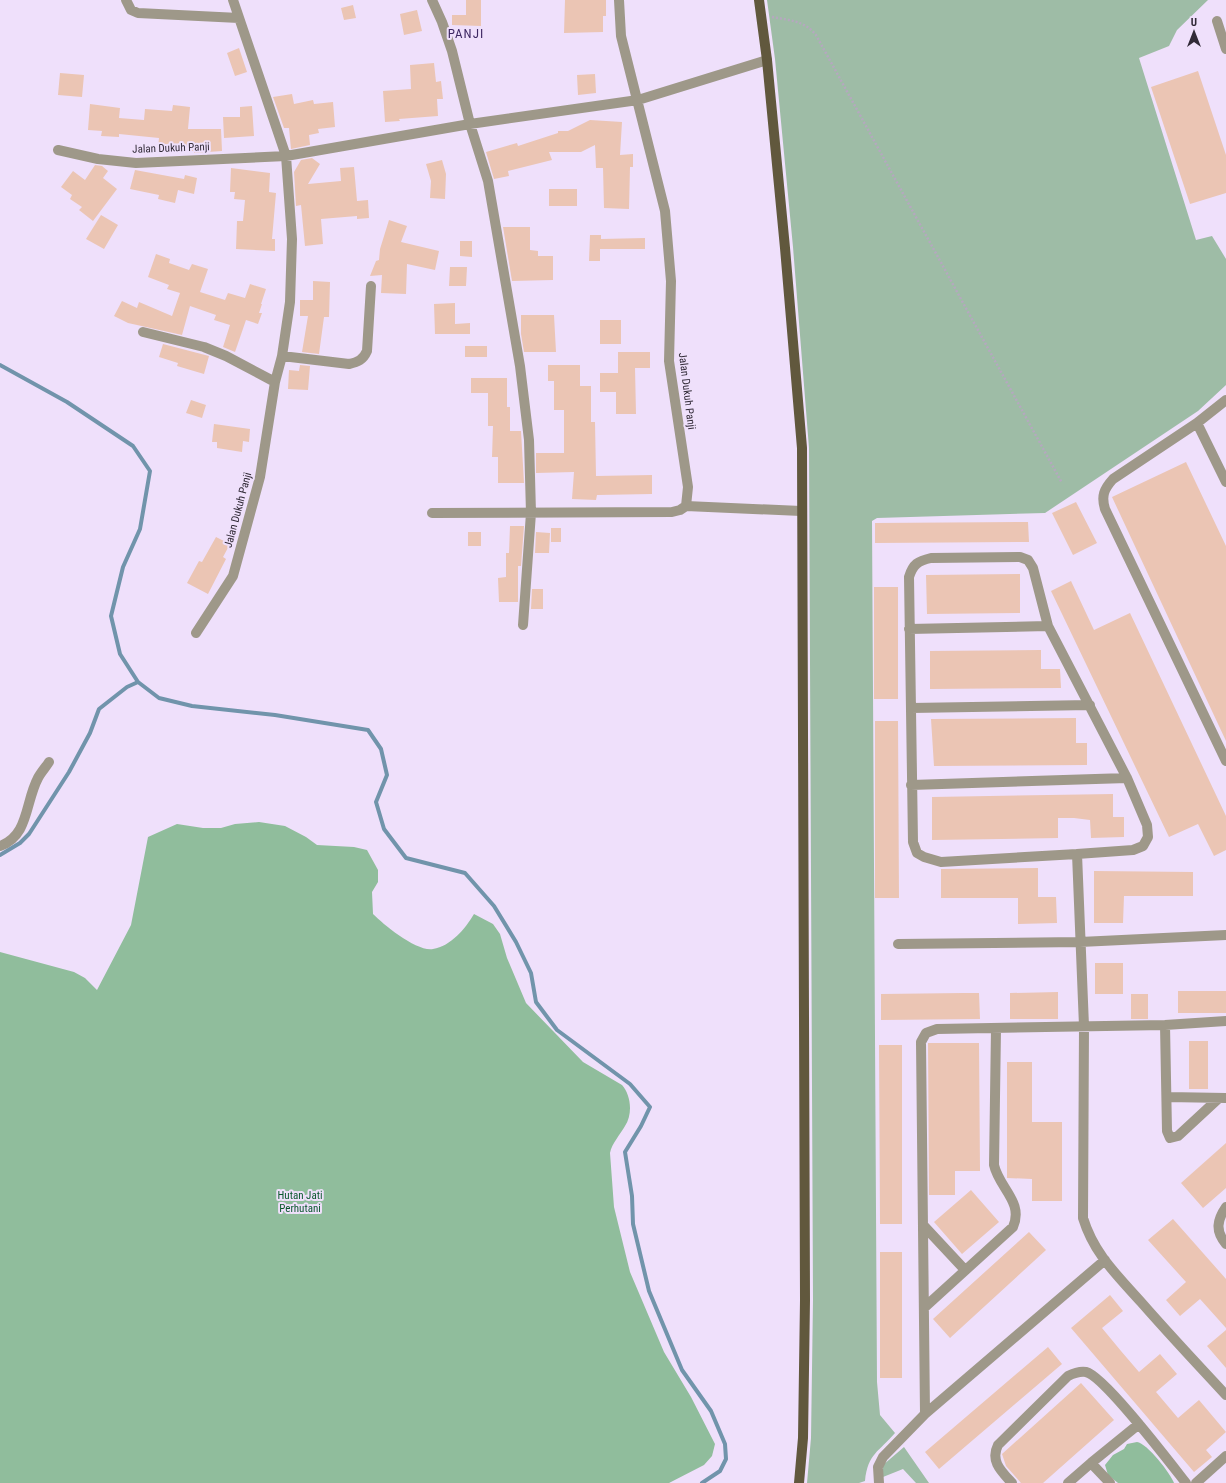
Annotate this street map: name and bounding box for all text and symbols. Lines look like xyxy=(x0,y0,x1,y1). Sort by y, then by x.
north arrow xyxy=(1174,12,1214,52)
text: U xyxy=(1191,16,1197,29)
district label: PANJI xyxy=(448,26,484,41)
street label: Jalan Dukuh Panji xyxy=(132,140,210,156)
street label: Jalan Dukuh Panji xyxy=(676,352,698,430)
street label: Jalan Dukuh Panji xyxy=(222,471,254,549)
park label: Hutan Jati Perhutani xyxy=(278,1189,322,1215)

